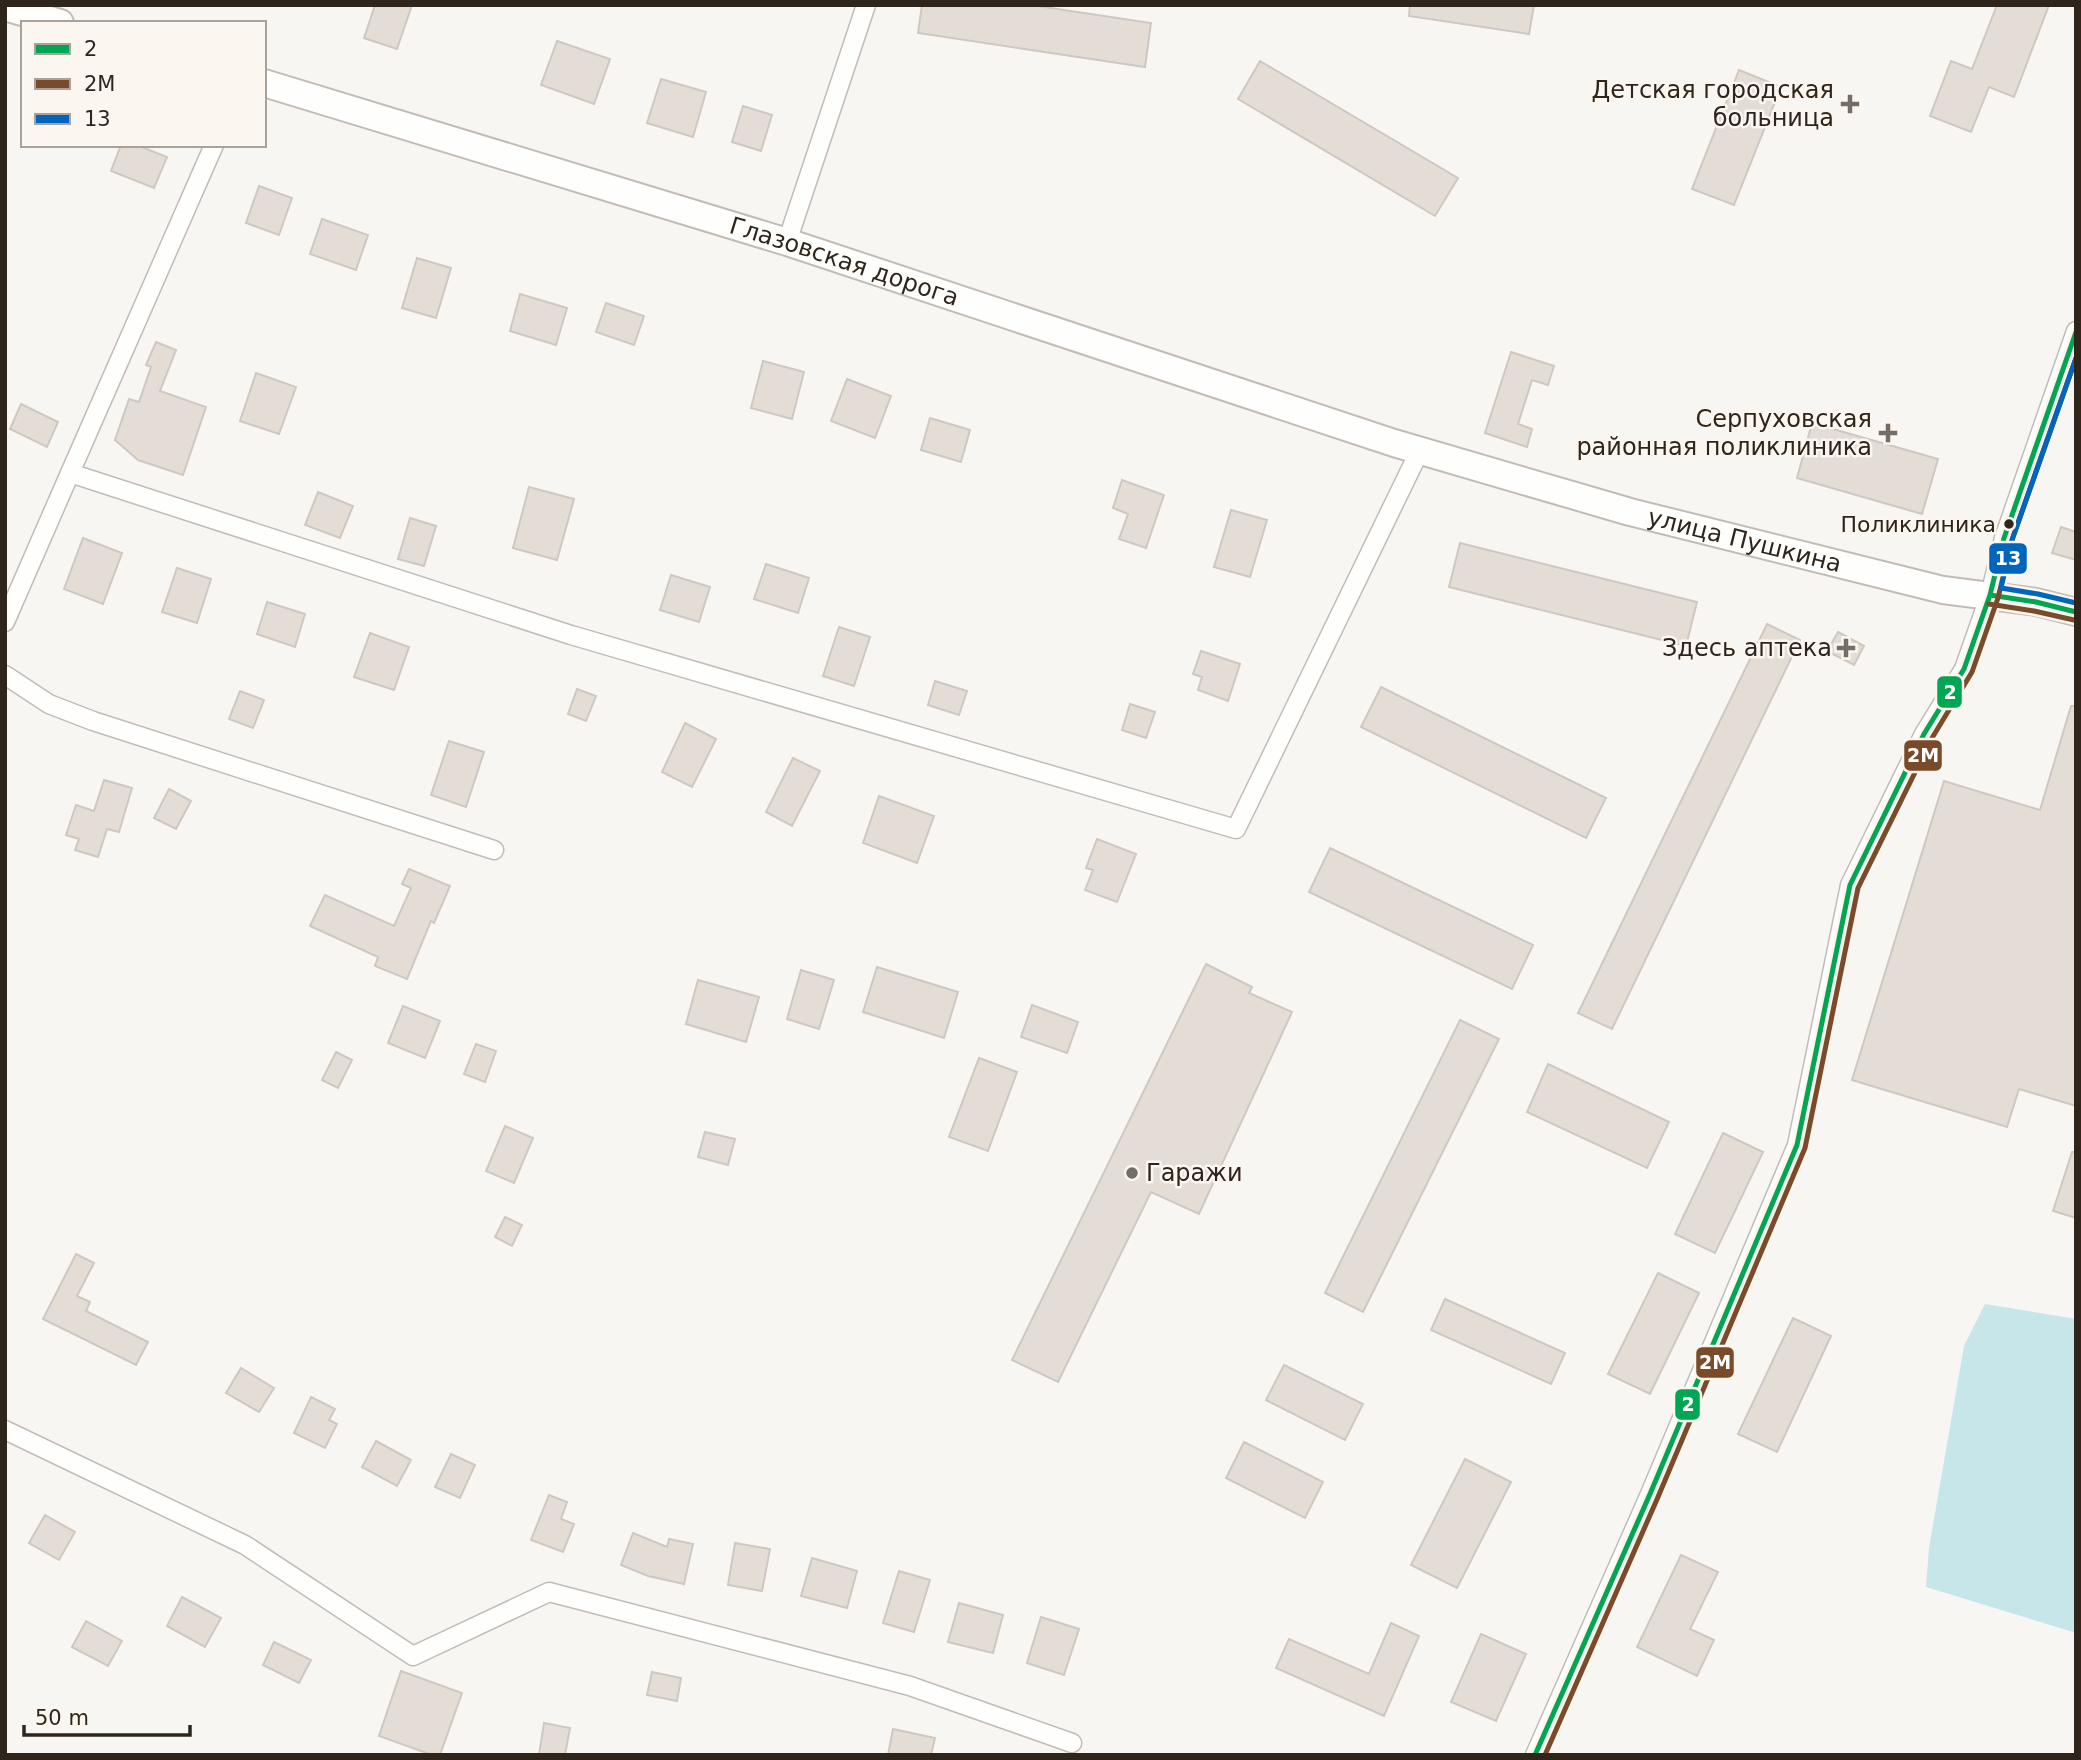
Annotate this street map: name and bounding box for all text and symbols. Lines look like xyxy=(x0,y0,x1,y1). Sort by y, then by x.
legend xyxy=(21,21,266,147)
text: 2 xyxy=(84,37,97,61)
text: 2М xyxy=(84,72,115,96)
place label: Детская городская больница xyxy=(1591,76,1834,132)
marker: Детская городская больница xyxy=(1840,94,1860,114)
text: 13 xyxy=(84,107,111,131)
street label: Глазовская дорога xyxy=(726,211,962,312)
place label: Серпуховская районная поликлиника xyxy=(1576,405,1872,461)
marker: Серпуховская районная поликлиника xyxy=(1878,423,1898,443)
street label: улица Пушкина xyxy=(1645,503,1844,578)
place label: Поликлиника xyxy=(1841,512,1996,537)
marker: Поликлиника xyxy=(2002,517,2016,531)
line badge: 13 xyxy=(1988,542,2028,575)
text: 13 xyxy=(1995,547,2021,569)
place label: Здесь аптека xyxy=(1662,634,1832,662)
marker: Здесь аптека xyxy=(1838,640,1854,656)
line badge: 2 xyxy=(1936,675,1963,709)
text: 2 xyxy=(1943,681,1957,703)
line badge: 2М xyxy=(1903,739,1943,772)
text: 2М xyxy=(1907,744,1939,766)
place label: Гаражи xyxy=(1146,1159,1243,1187)
marker: Гаражи xyxy=(1124,1165,1140,1181)
line badge: 2М xyxy=(1695,1346,1735,1379)
text: 2М xyxy=(1699,1351,1731,1373)
line badge: 2 xyxy=(1674,1388,1701,1421)
text: 2 xyxy=(1681,1393,1695,1415)
scale bar xyxy=(24,1694,191,1738)
text: 50 m xyxy=(35,1706,89,1730)

